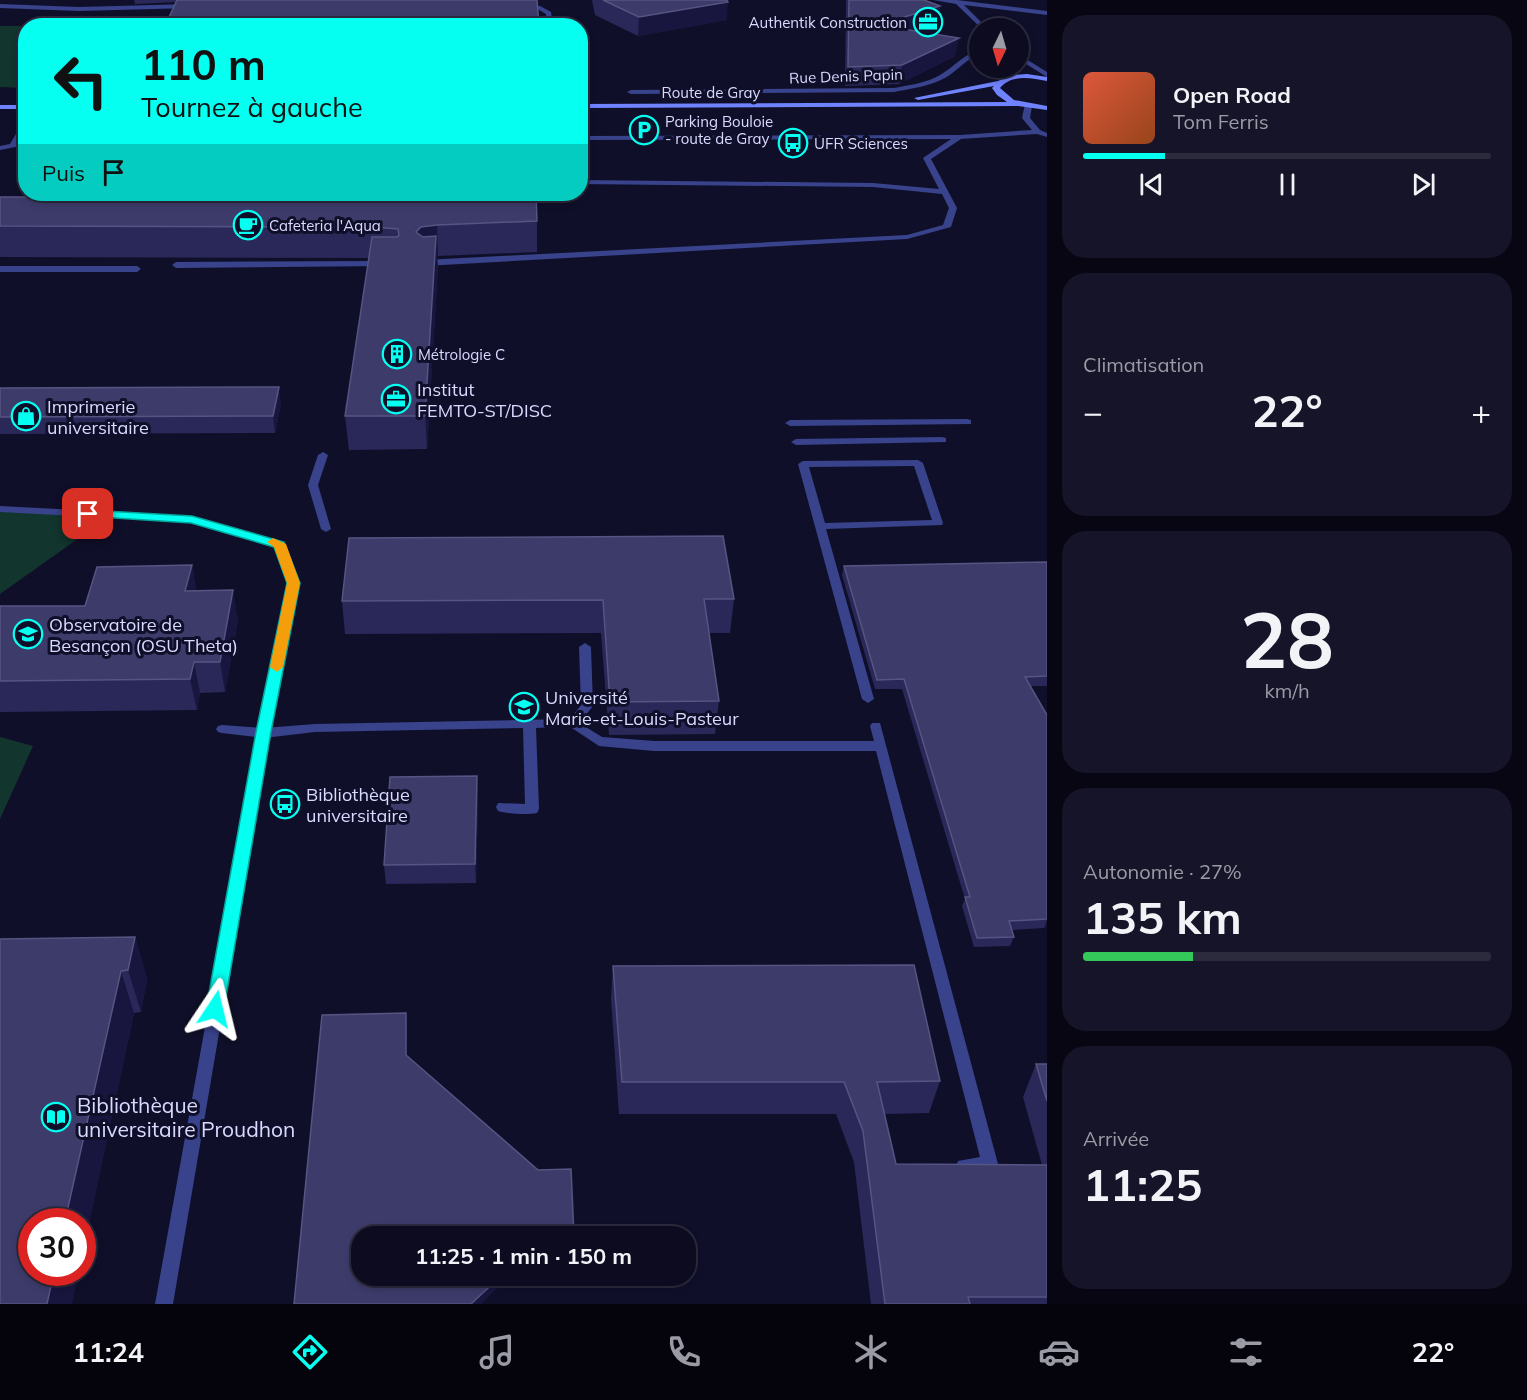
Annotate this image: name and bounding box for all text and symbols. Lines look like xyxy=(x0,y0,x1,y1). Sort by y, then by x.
office icon: Authentik Construction xyxy=(912,6,944,38)
place label: Authentik Construction xyxy=(748,13,907,32)
north arrow xyxy=(969,18,1029,78)
map controls xyxy=(969,18,1029,78)
text: 110 m xyxy=(141,38,266,91)
icon: left xyxy=(42,42,120,120)
street label: Rue Denis Papin xyxy=(789,65,903,87)
text: Open Road xyxy=(1173,81,1291,109)
street label: Route de Gray xyxy=(662,83,761,102)
text: Tournez à gauche xyxy=(141,90,363,124)
text: Tom Ferris xyxy=(1173,109,1269,134)
place label: Parking Bouloie - route de Gray xyxy=(665,112,773,148)
parking icon: Parking Bouloie - route de Gray xyxy=(628,114,660,146)
bus stop icon: UFR Sciences xyxy=(777,127,809,159)
place label: UFR Sciences xyxy=(814,134,908,153)
icon: arrive xyxy=(97,156,130,189)
text: Puis xyxy=(42,159,85,187)
icon: previous xyxy=(1135,168,1168,201)
icon: pause xyxy=(1271,168,1304,201)
icon: next xyxy=(1407,168,1440,201)
cafe icon: Cafeteria l'Aqua xyxy=(232,209,264,241)
place label: Cafeteria l'Aqua xyxy=(269,216,381,235)
building icon: Métrologie C xyxy=(381,338,413,370)
place label: Métrologie C xyxy=(418,345,505,364)
text: Climatisation xyxy=(1083,352,1204,377)
place label: Institut FEMTO-ST/DISC xyxy=(417,378,552,422)
text: 22° xyxy=(1251,382,1323,438)
office icon: Institut FEMTO-ST/DISC xyxy=(380,383,412,415)
text: − xyxy=(1083,391,1103,432)
text: + xyxy=(1471,391,1491,432)
place label: Imprimerie universitaire xyxy=(47,395,149,439)
shop icon: Imprimerie universitaire xyxy=(10,400,42,432)
pin xyxy=(62,488,113,539)
icon: arrive xyxy=(71,497,104,530)
text: 28 xyxy=(1240,590,1334,688)
place label: Observatoire de Besançon (OSU Theta) xyxy=(49,613,238,657)
school or university icon: Observatoire de Besançon (OSU Theta) xyxy=(12,618,44,650)
text: km/h xyxy=(1264,678,1310,703)
place label: Université Marie-et-Louis-Pasteur xyxy=(545,686,739,730)
school or university icon: Université Marie-et-Louis-Pasteur xyxy=(508,691,540,723)
place label: Bibliothèque universitaire xyxy=(306,783,410,827)
bus stop icon: Bibliothèque universitaire xyxy=(269,788,301,820)
text: Autonomie · 27% xyxy=(1083,859,1242,884)
text: 135 km xyxy=(1083,889,1242,945)
position arrow xyxy=(183,977,247,1041)
place label: Bibliothèque universitaire Proudhon xyxy=(77,1092,295,1142)
library icon: Bibliothèque universitaire Proudhon xyxy=(40,1101,72,1133)
text: Arrivée xyxy=(1083,1126,1149,1151)
text: 11:25 xyxy=(1083,1156,1202,1212)
speed limit sign: 30 xyxy=(18,1208,96,1286)
text: 11:25 · 1 min · 150 m xyxy=(415,1242,632,1270)
icon: directions xyxy=(289,1331,331,1373)
icon: music xyxy=(476,1331,518,1373)
icon: phone xyxy=(663,1331,705,1373)
icon: climate xyxy=(850,1331,892,1373)
icon: car xyxy=(1038,1331,1080,1373)
icon: filters xyxy=(1225,1331,1267,1373)
text: 11:24 xyxy=(73,1335,144,1369)
text: 22° xyxy=(1412,1335,1454,1369)

